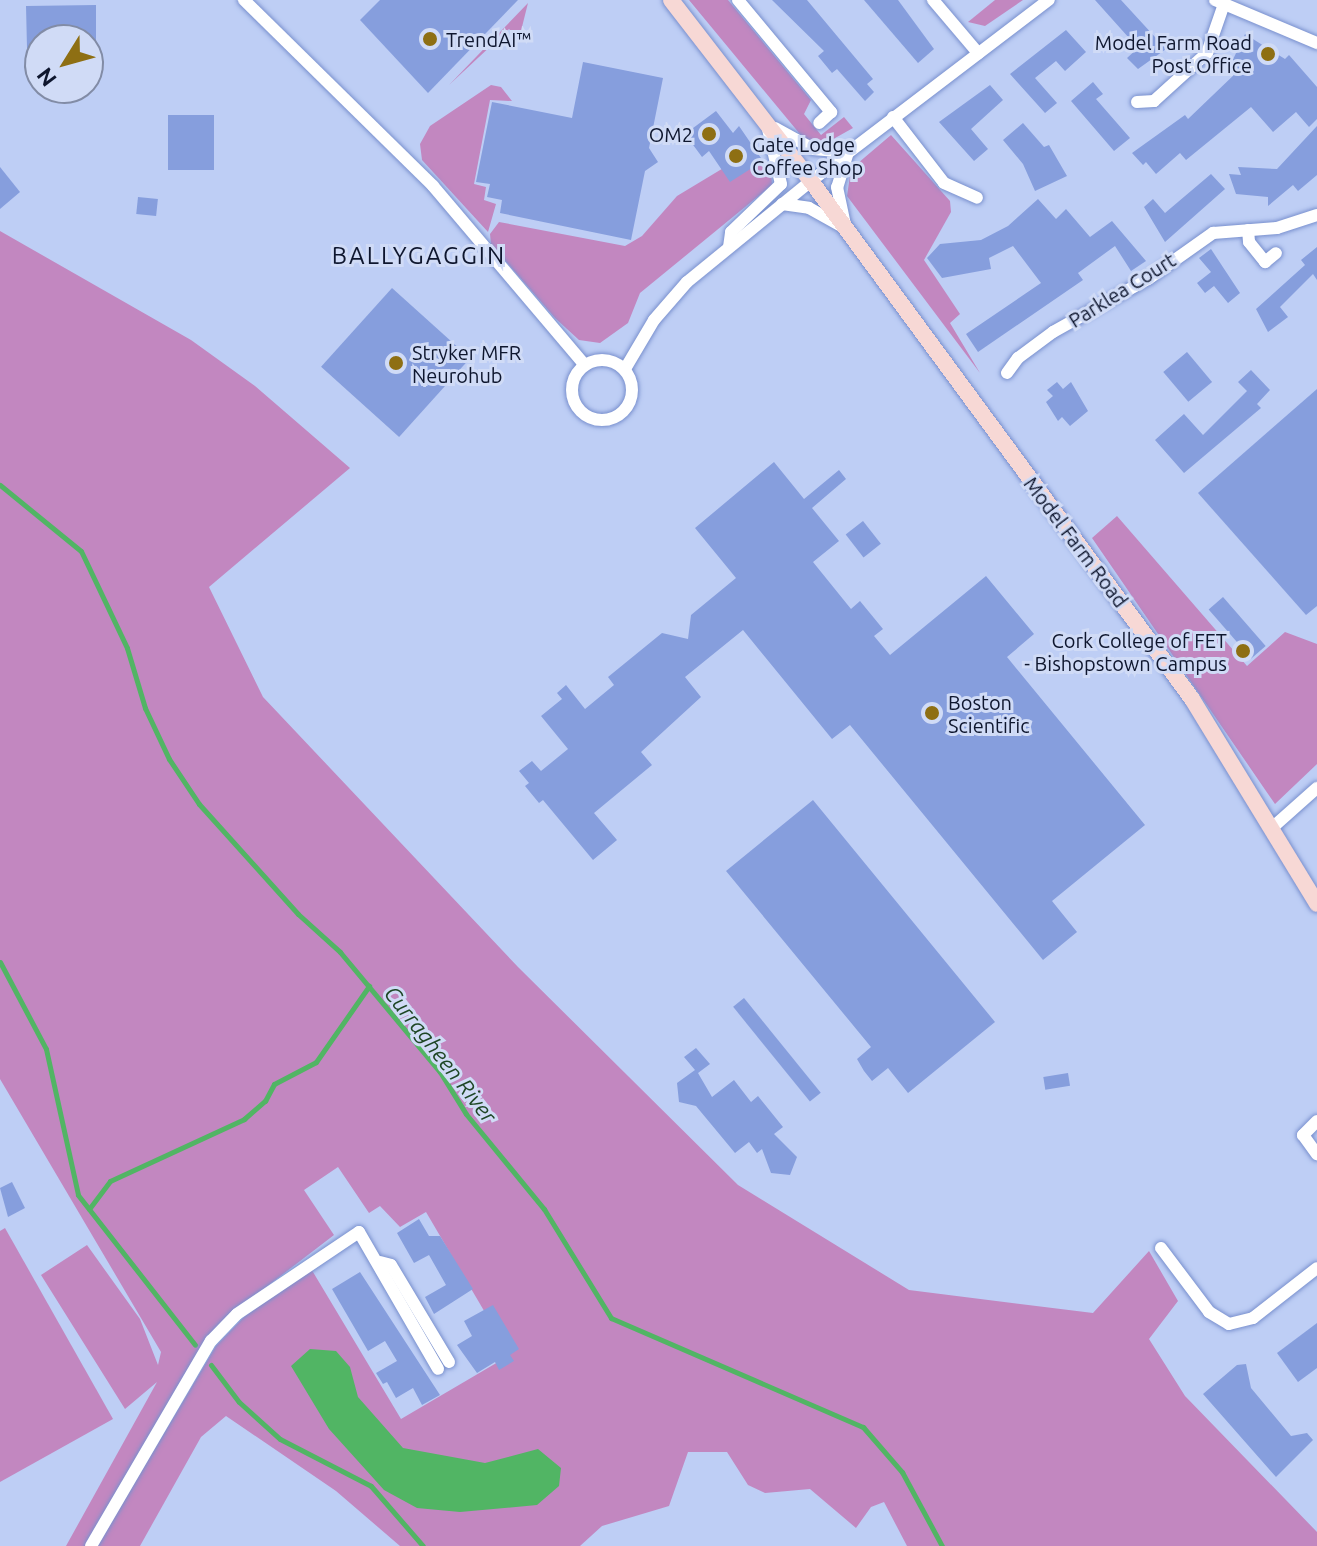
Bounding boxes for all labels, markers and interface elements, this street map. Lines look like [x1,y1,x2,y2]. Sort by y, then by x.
north arrow [24,24,104,104]
place label: TrendAI™ [446,27,531,51]
marker: TrendAI™ [421,30,439,48]
place label: Model Farm Road Post Office [1095,30,1252,77]
marker: Model Farm Road Post Office [1259,45,1277,63]
text: N [31,63,61,92]
place label: OM2 [649,122,693,146]
marker: OM2 [700,125,718,143]
place label: Gate Lodge Coffee Shop [752,132,863,179]
marker: Gate Lodge Coffee Shop [727,147,745,165]
district label: BALLYGAGGIN [332,242,506,270]
street label: Parklea Court [1064,248,1180,332]
place label: Stryker MFR Neurohub [412,340,521,387]
marker: Stryker MFR Neurohub [387,354,405,372]
street label: Model Farm Road [1019,472,1133,612]
place label: Cork College of FET - Bishopstown Campus [1024,628,1227,675]
marker: Cork College of FET - Bishopstown Campus [1234,642,1252,660]
place label: Boston Scientific [948,690,1030,737]
marker: Boston Scientific [923,704,941,722]
water label: Curragheen River [379,980,503,1128]

